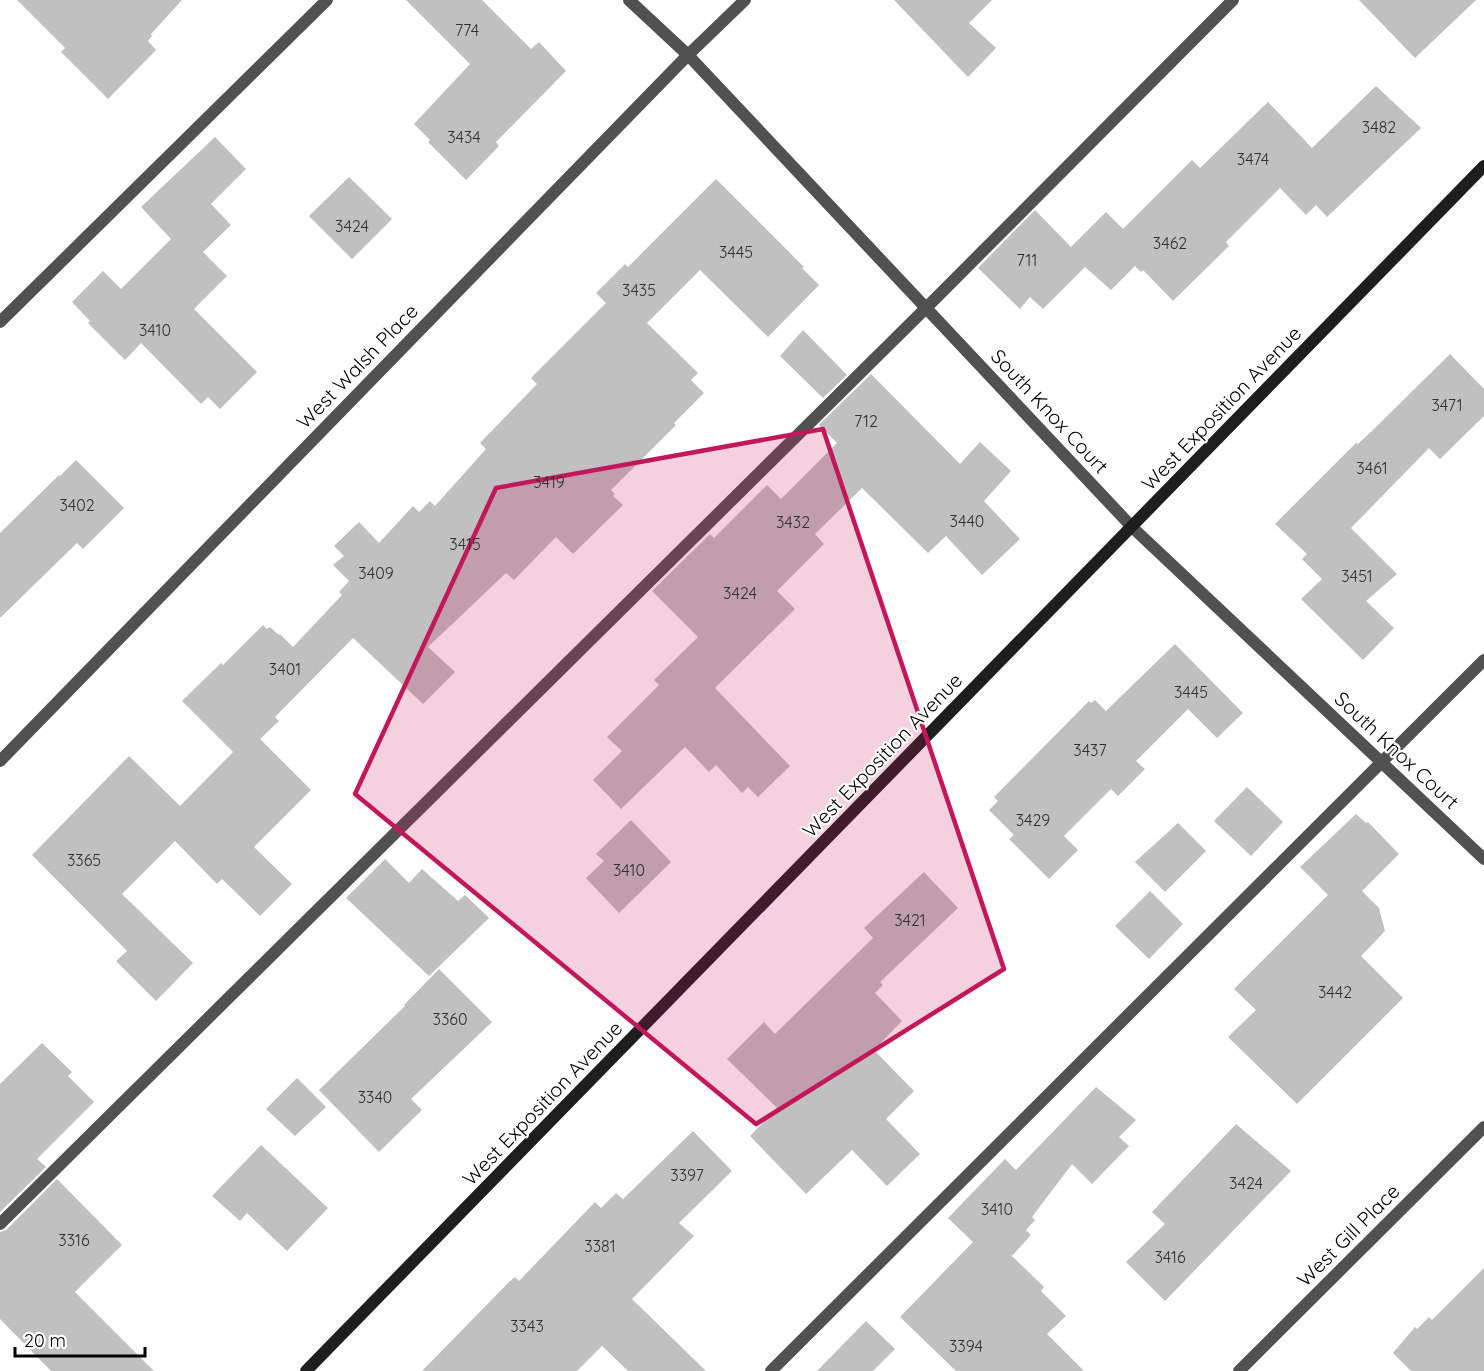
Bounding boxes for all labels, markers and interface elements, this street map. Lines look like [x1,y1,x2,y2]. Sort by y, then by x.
house number: 774 [455,20,479,40]
house number: 3482 [1362,117,1396,137]
house number: 3434 [447,127,481,147]
house number: 3474 [1237,149,1269,169]
house number: 3424 [335,216,369,236]
house number: 3462 [1153,233,1187,253]
house number: 3445 [719,242,753,262]
house number: 711 [1017,250,1037,270]
house number: 3435 [622,280,656,300]
street label: West Walsh Place [291,298,423,434]
house number: 3410 [139,320,171,340]
street label: West Exposition Avenue [1136,320,1306,496]
street label: South Knox Court [986,344,1114,479]
house number: 3471 [1431,395,1463,415]
house number: 712 [854,411,878,431]
house number: 3461 [1356,458,1388,478]
house number: 3419 [533,472,565,492]
house number: 3402 [59,495,95,515]
house number: 3440 [950,511,984,531]
house number: 3432 [776,512,810,532]
house number: 3415 [449,534,481,554]
house number: 3409 [358,563,394,583]
house number: 3451 [1341,566,1373,586]
house number: 3424 [723,583,757,603]
house number: 3401 [269,659,301,679]
street label: West Exposition Avenue [797,667,967,843]
house number: 3445 [1174,682,1208,702]
street label: South Knox Court [1330,686,1465,814]
house number: 3437 [1073,740,1107,760]
house number: 3429 [1016,810,1050,830]
house number: 3365 [67,850,101,870]
house number: 3410 [613,860,645,880]
house number: 3421 [894,910,926,930]
house number: 3442 [1318,982,1352,1002]
house number: 3360 [433,1009,467,1029]
street label: West Exposition Avenue [457,1015,627,1191]
house number: 3340 [358,1087,392,1107]
house number: 3397 [670,1165,704,1185]
house number: 3424 [1229,1173,1263,1193]
street label: West Gill Place [1291,1178,1405,1292]
house number: 3410 [981,1199,1013,1219]
house number: 3316 [58,1230,90,1250]
house number: 3381 [584,1236,616,1256]
house number: 3416 [1154,1247,1186,1267]
house number: 3343 [510,1316,544,1336]
scale bar [15,1320,146,1358]
text: 20 m [24,1329,66,1352]
house number: 3394 [949,1336,983,1356]

